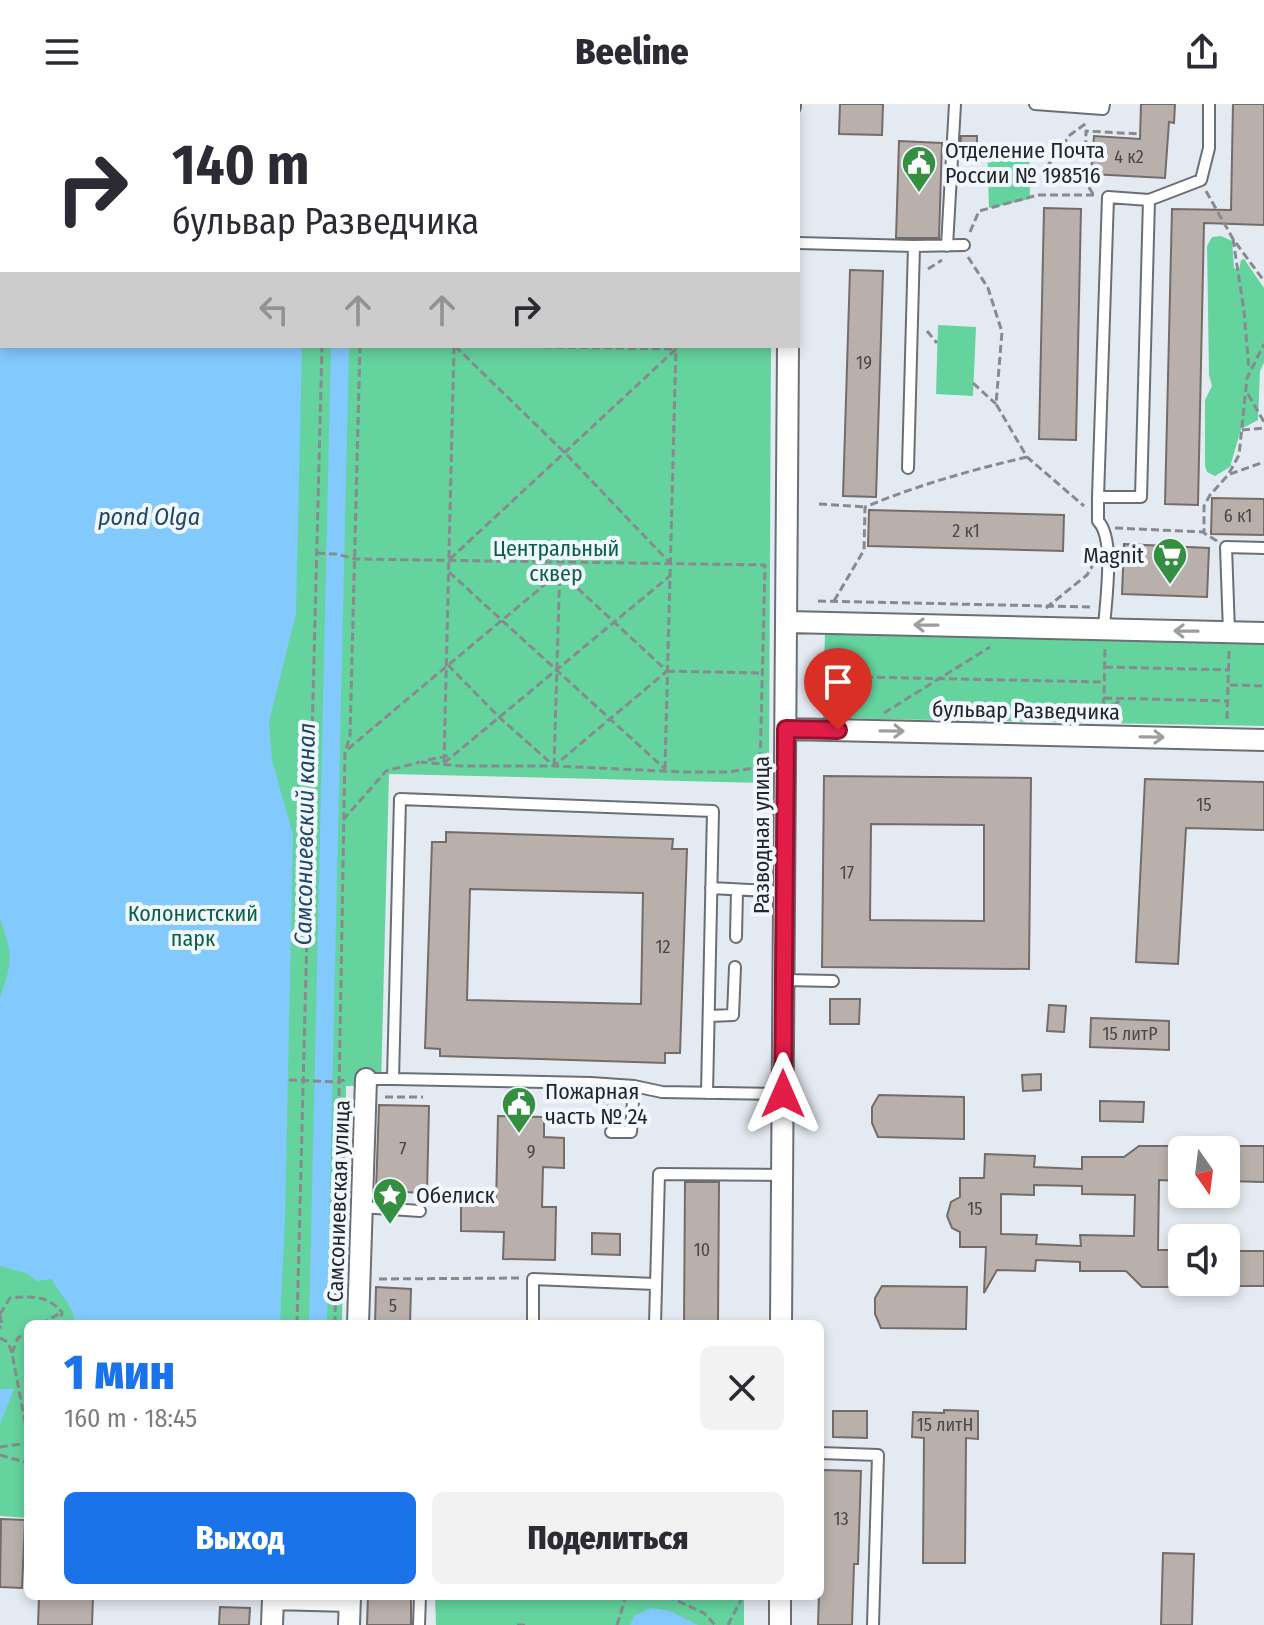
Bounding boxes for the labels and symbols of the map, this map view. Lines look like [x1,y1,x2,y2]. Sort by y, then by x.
place label: Отделение Почта России № 198516 [945,137,1105,189]
public building icon: Отделение Почта России № 198516 [900,144,938,194]
house number: 4 к2 [1114,146,1144,168]
house number: 19 [856,352,872,374]
water label: pond Olga [98,503,200,531]
house number: 6 к1 [1224,505,1252,527]
house number: 2 к1 [952,520,980,542]
park label: Центральный сквер [493,535,619,587]
supermarket icon: Magnit [1151,536,1189,586]
place label: Magnit [1083,542,1145,569]
one-way arrow [913,617,940,633]
one-way arrow [1173,624,1200,639]
pin [804,648,872,730]
street label: бульвар Разведчика [932,695,1120,726]
water label: Самсониевский канал [289,723,321,945]
one-way arrow [878,723,905,739]
one-way arrow [1138,730,1165,745]
street label: Разводная улица [748,756,775,914]
house number: 15 [1196,794,1212,816]
house number: 17 [840,862,854,884]
park label: Колонистский парк [128,900,258,952]
house number: 12 [656,936,671,958]
house number: 15 литР [1102,1023,1158,1045]
position arrow [741,1052,825,1136]
place label: Пожарная часть № 24 [545,1078,648,1130]
public building icon: Пожарная часть № 24 [500,1085,538,1135]
street label: Самсониевская улица [321,1099,356,1303]
north arrow [1168,1136,1240,1208]
house number: 7 [399,1138,407,1160]
house number: 9 [527,1141,535,1163]
place icon: Обелиск [371,1176,409,1226]
place label: Обелиск [416,1182,495,1209]
house number: 15 [967,1198,983,1220]
house number: 10 [694,1239,710,1261]
house number: 5 [389,1295,397,1317]
house number: 15 литН [917,1414,973,1436]
house number: 13 [833,1508,849,1530]

